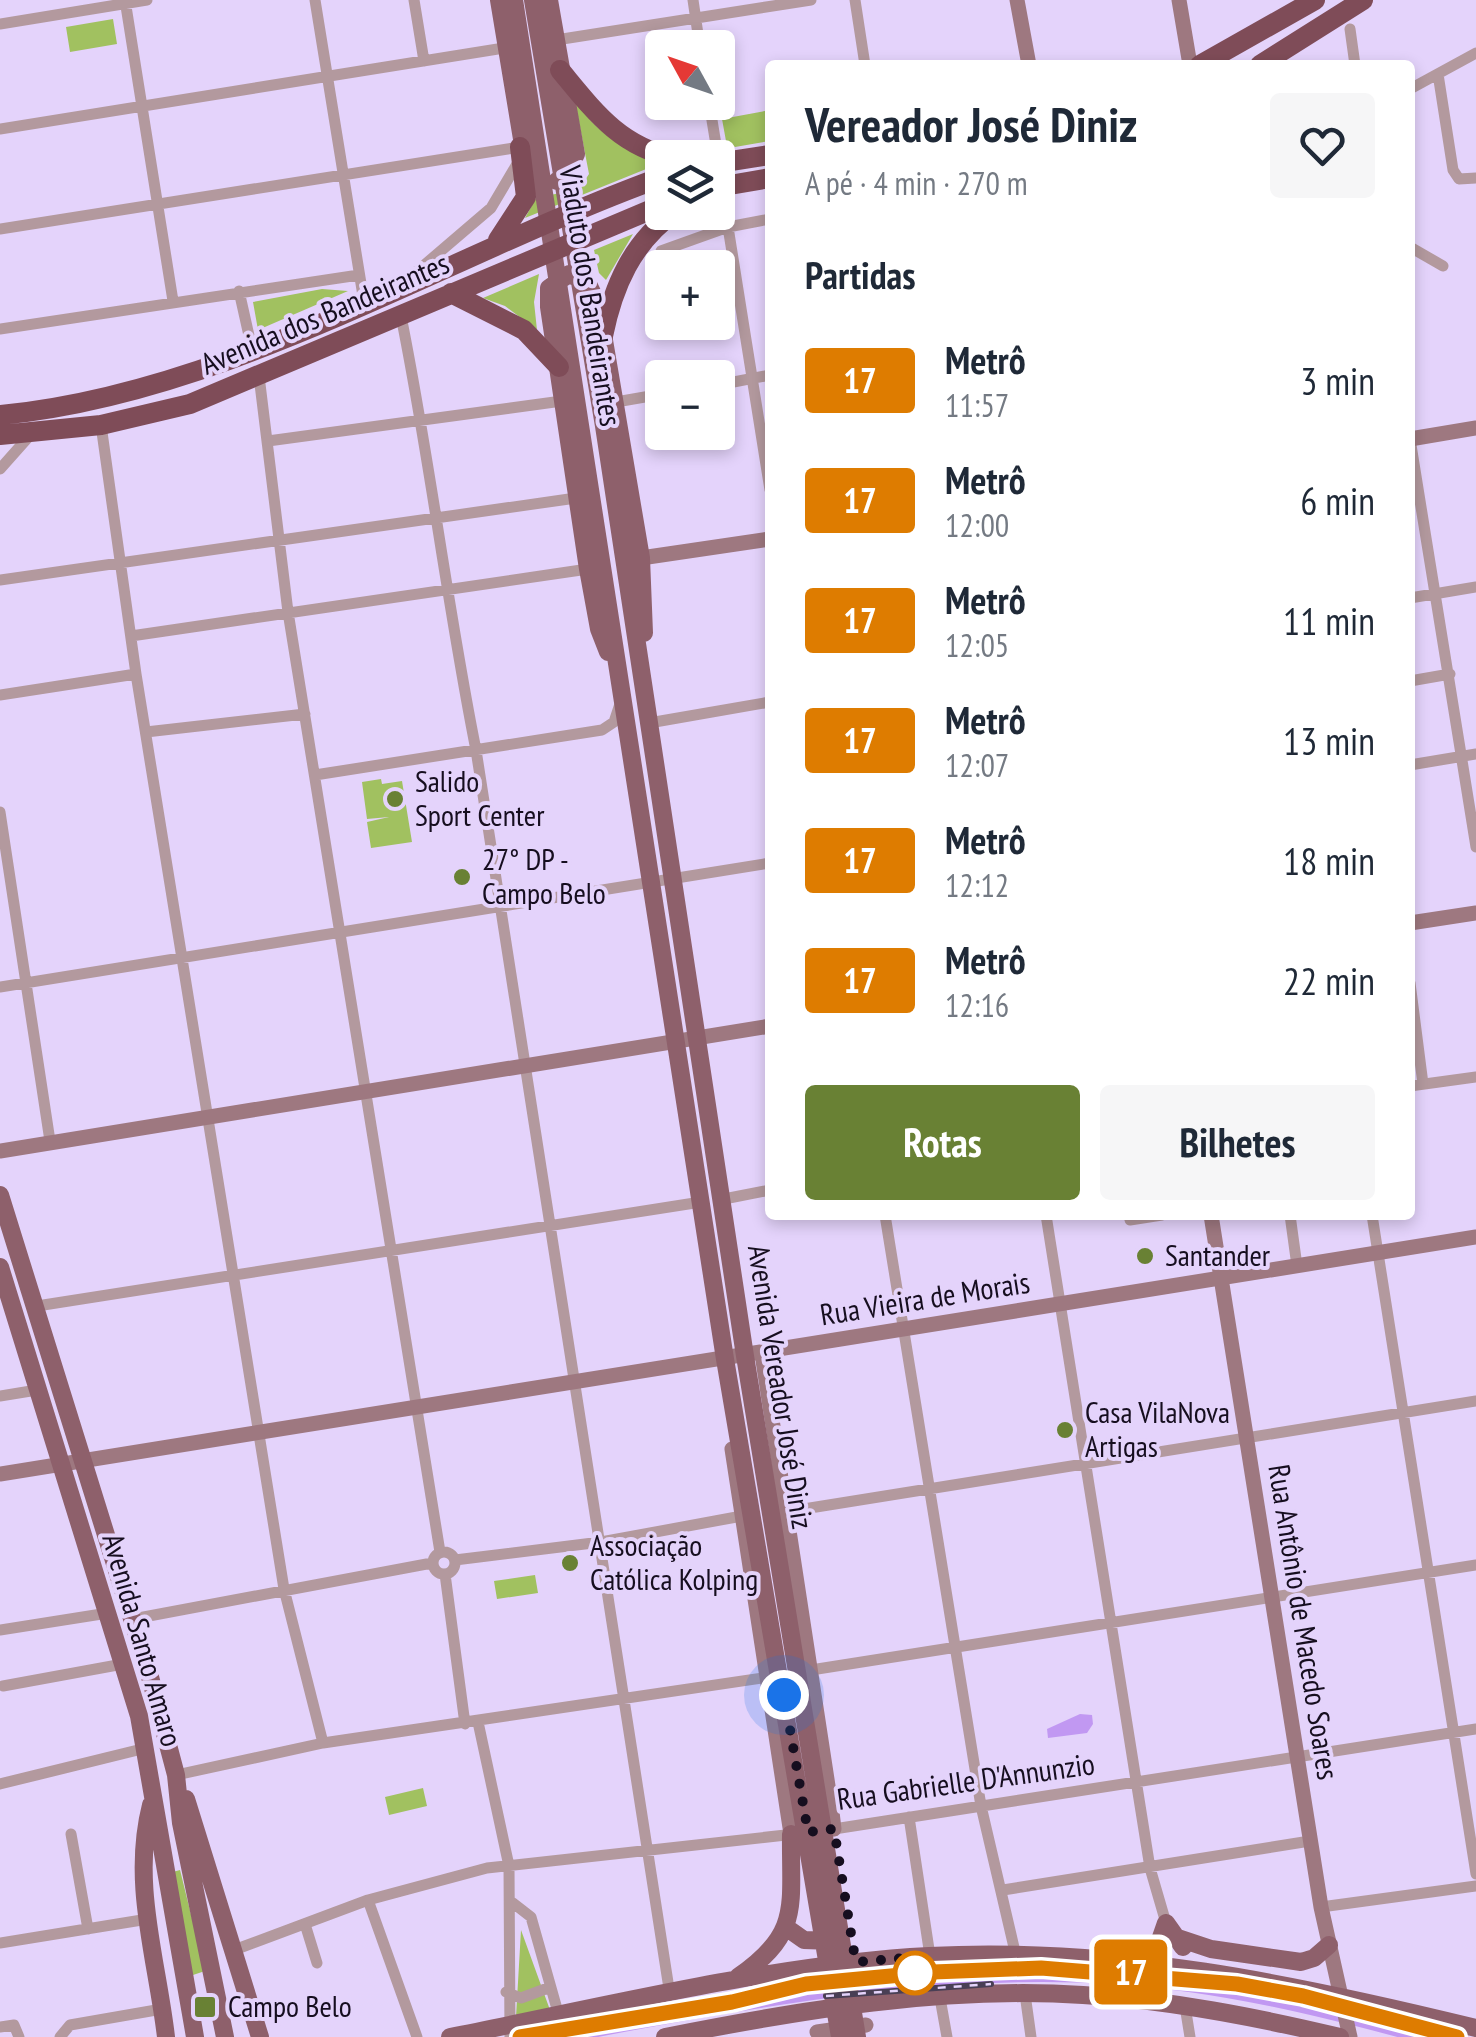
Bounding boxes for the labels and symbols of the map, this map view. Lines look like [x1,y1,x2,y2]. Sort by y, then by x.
north arrow [645,30,735,120]
street label: Viaduto dos Bandeirantes [551,162,631,429]
street label: Avenida dos Bandeirantes [194,243,454,383]
place label: Salido Sport Center [415,761,545,834]
marker: Salido Sport Center [384,788,406,810]
place label: 27° DP - Campo Belo [482,839,606,912]
marker: 27° DP - Campo Belo [451,866,473,888]
place label: Santander [1165,1235,1271,1274]
street label: Avenida Vereador José Diniz [740,1242,823,1532]
marker: Santander [1134,1245,1156,1267]
street label: Rua Vieira de Morais [817,1262,1032,1333]
place label: Casa VilaNova Artigas [1085,1392,1230,1465]
marker: Casa VilaNova Artigas [1054,1419,1076,1441]
street label: Rua Antônio de Macedo Soares [1260,1461,1349,1782]
place label: Associação Católica Kolping [590,1525,758,1598]
street label: Avenida Santo Amaro [94,1529,192,1751]
marker: Associação Católica Kolping [559,1552,581,1574]
your location [759,1670,809,1720]
street label: Rua Gabrielle D'Annunzio [835,1743,1097,1818]
line badge: 17 [1086,1940,1176,2004]
unlabelled marker [894,1952,936,1994]
place label: Campo Belo [228,1986,352,2025]
marker: Campo Belo [192,1994,218,2020]

